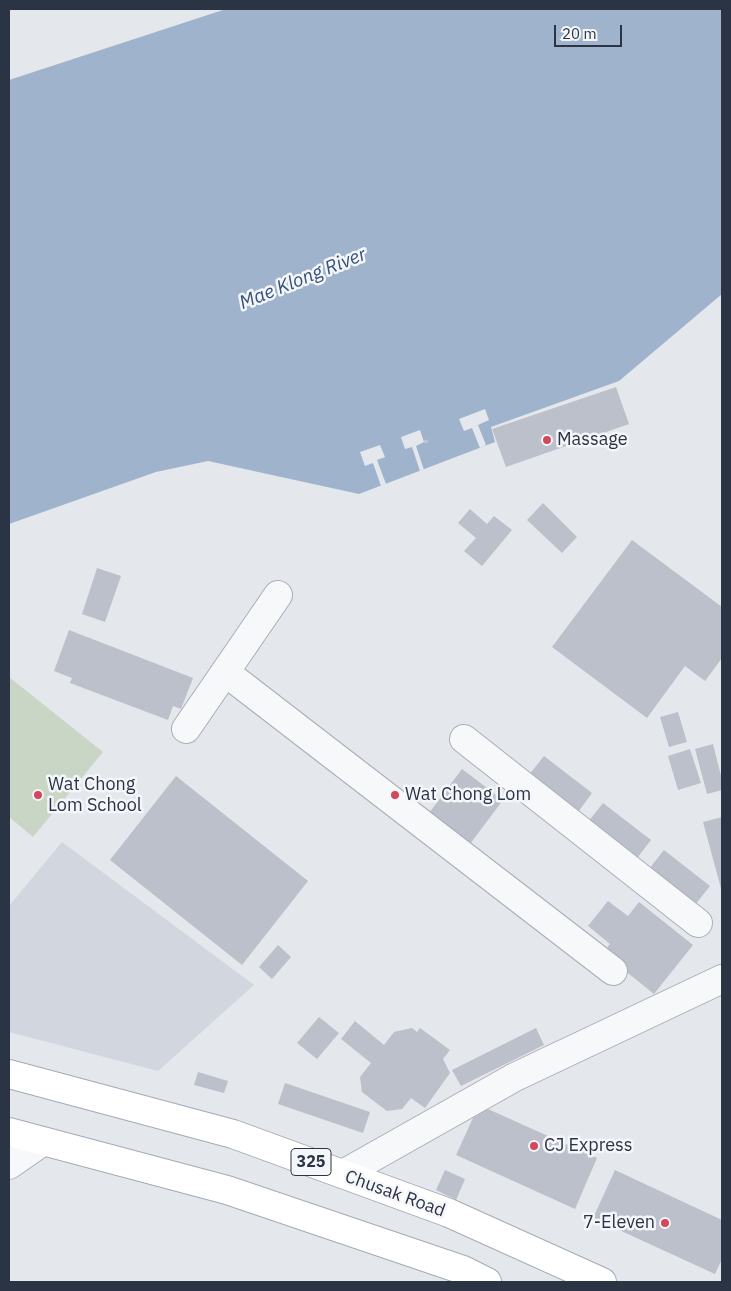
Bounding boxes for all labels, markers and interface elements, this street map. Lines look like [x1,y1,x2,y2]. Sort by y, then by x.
scale bar [556,15,624,47]
text: 20 m [562,24,597,43]
water label: Mae Klong River [236,243,370,315]
place label: Massage [557,429,628,451]
marker: Massage [541,434,553,446]
place label: Wat Chong Lom School [48,774,142,816]
place label: Wat Chong Lom [405,784,531,806]
marker: Wat Chong Lom School [32,789,44,801]
marker: Wat Chong Lom [389,789,401,801]
place label: CJ Express [544,1135,632,1157]
marker: CJ Express [528,1140,540,1152]
road number: 325 [291,1148,331,1176]
street label: Chusak Road [342,1166,448,1222]
place label: 7-Eleven [583,1212,655,1234]
marker: 7-Eleven [659,1217,671,1229]

